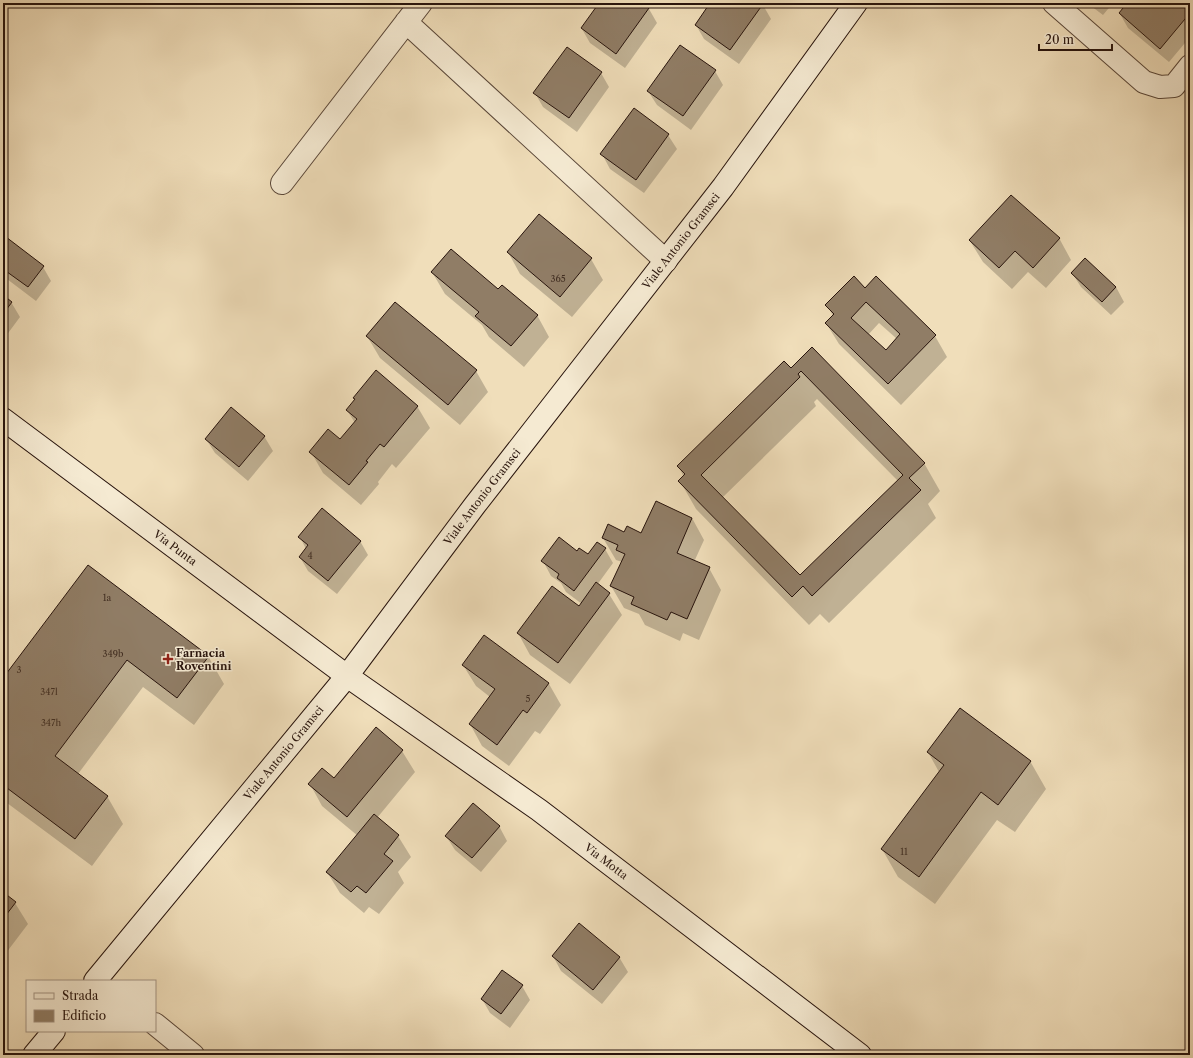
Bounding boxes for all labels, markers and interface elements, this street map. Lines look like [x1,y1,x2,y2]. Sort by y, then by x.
scale bar [1039,26,1112,52]
text: 20 m [1045,32,1074,47]
street label: Viale Antonio Gramsci [638,190,723,293]
house number: 365 [550,273,566,284]
street label: Viale Antonio Gramsci [440,445,524,549]
street label: Via Punta [150,526,200,569]
house number: 4 [307,550,313,561]
house number: 1a [103,592,112,603]
place label: Farnacia Roventini [176,646,232,673]
house number: 349b [103,648,124,659]
marker: Farnacia Roventini [163,654,173,664]
house number: 3 [17,664,22,675]
house number: 347l [40,686,58,697]
house number: 5 [526,693,531,704]
street label: Viale Antonio Gramsci [240,702,327,804]
house number: 347h [41,717,61,728]
street label: Via Motta [581,840,631,882]
house number: 11 [900,846,908,857]
legend [26,980,156,1032]
text: Strada [62,988,99,1003]
text: Edificio [62,1008,106,1023]

